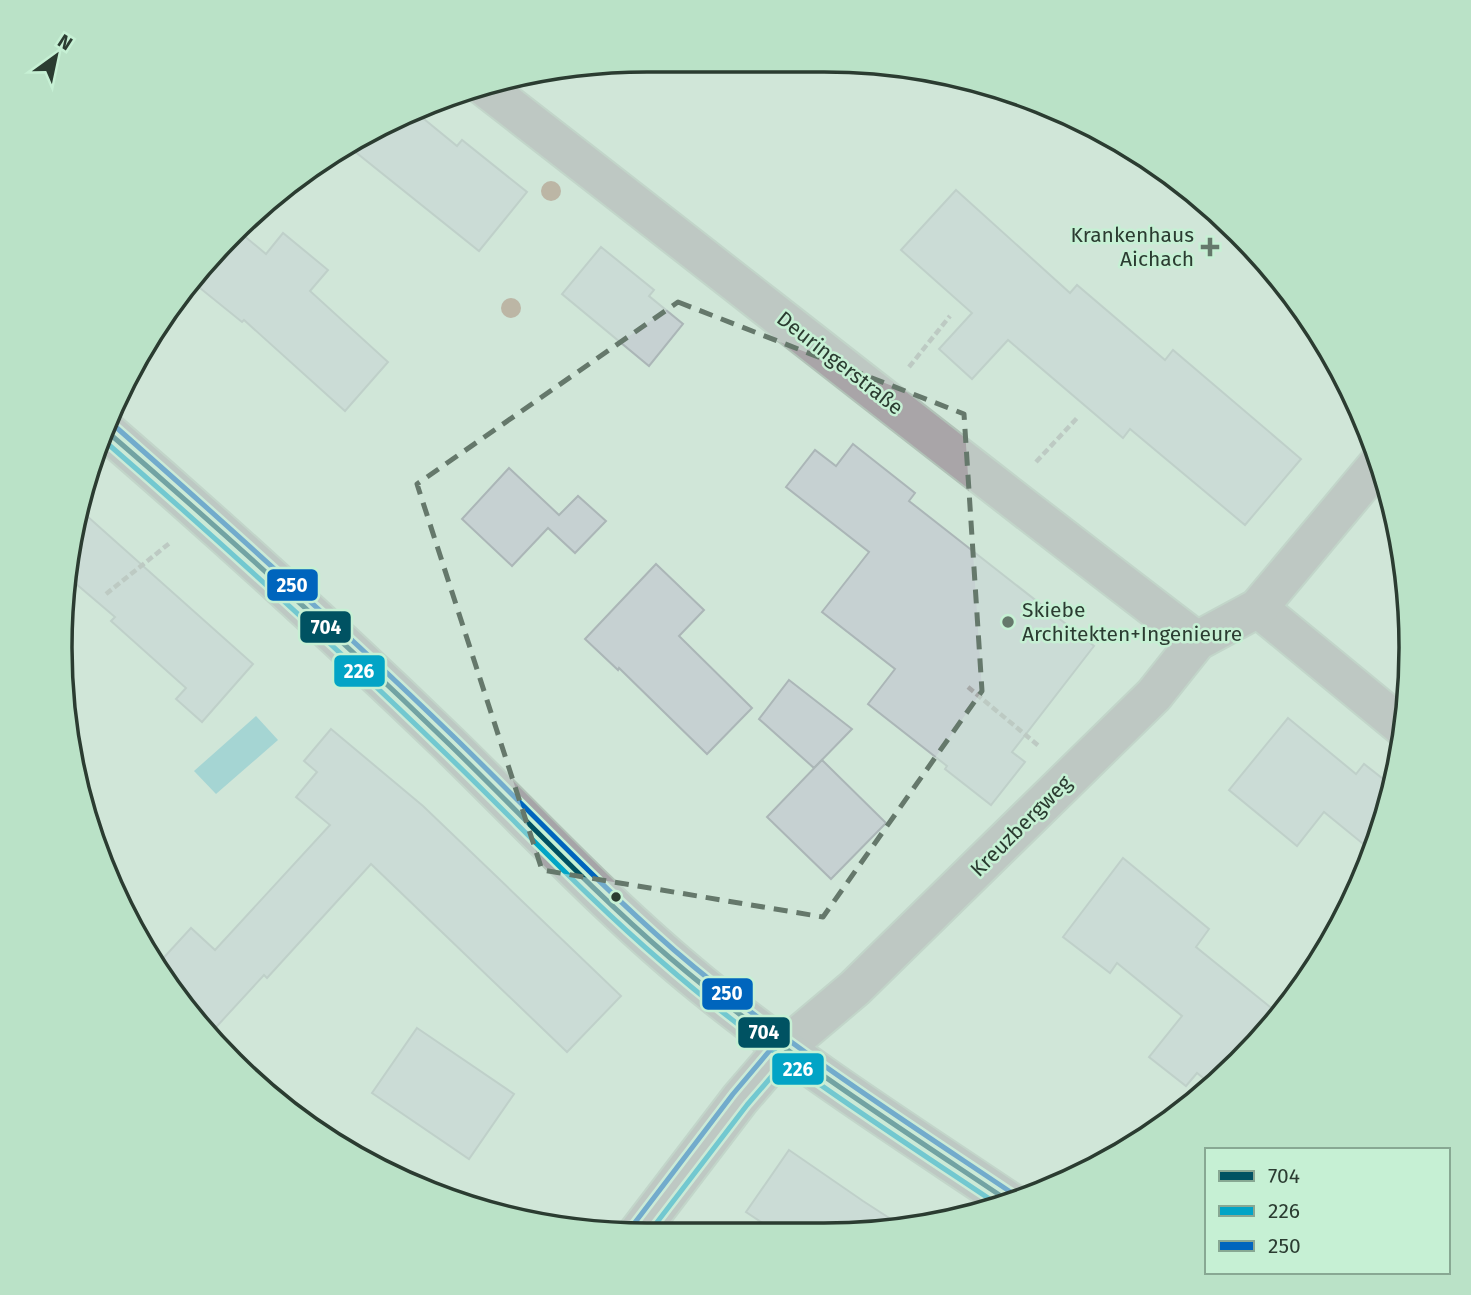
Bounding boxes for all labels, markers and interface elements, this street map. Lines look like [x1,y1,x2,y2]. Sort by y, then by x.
north arrow [21,21,91,91]
text: N [53,29,77,55]
place label: Krankenhaus Aichach [1070,222,1194,272]
marker: Krankenhaus Aichach [1200,237,1220,257]
street label: Deuringerstraße [772,306,908,420]
line badge: 250 [266,568,319,602]
text: 250 [276,574,308,597]
place label: Skiebe Architekten+Ingenieure [1022,597,1242,647]
line badge: 704 [299,610,352,644]
marker: Skiebe Architekten+Ingenieure [1000,614,1016,630]
text: 704 [311,616,342,639]
line badge: 226 [333,654,386,688]
text: 226 [344,660,374,683]
street label: Kreuzbergweg [965,770,1077,882]
unlabelled marker [609,890,623,904]
line badge: 250 [701,977,754,1011]
text: 250 [711,982,743,1005]
line badge: 704 [737,1016,791,1049]
text: 704 [749,1021,780,1044]
line badge: 226 [771,1052,825,1086]
text: 226 [783,1058,813,1081]
legend [1205,1148,1450,1274]
text: 704 [1268,1163,1300,1189]
text: 226 [1268,1198,1300,1224]
text: 250 [1268,1233,1301,1259]

